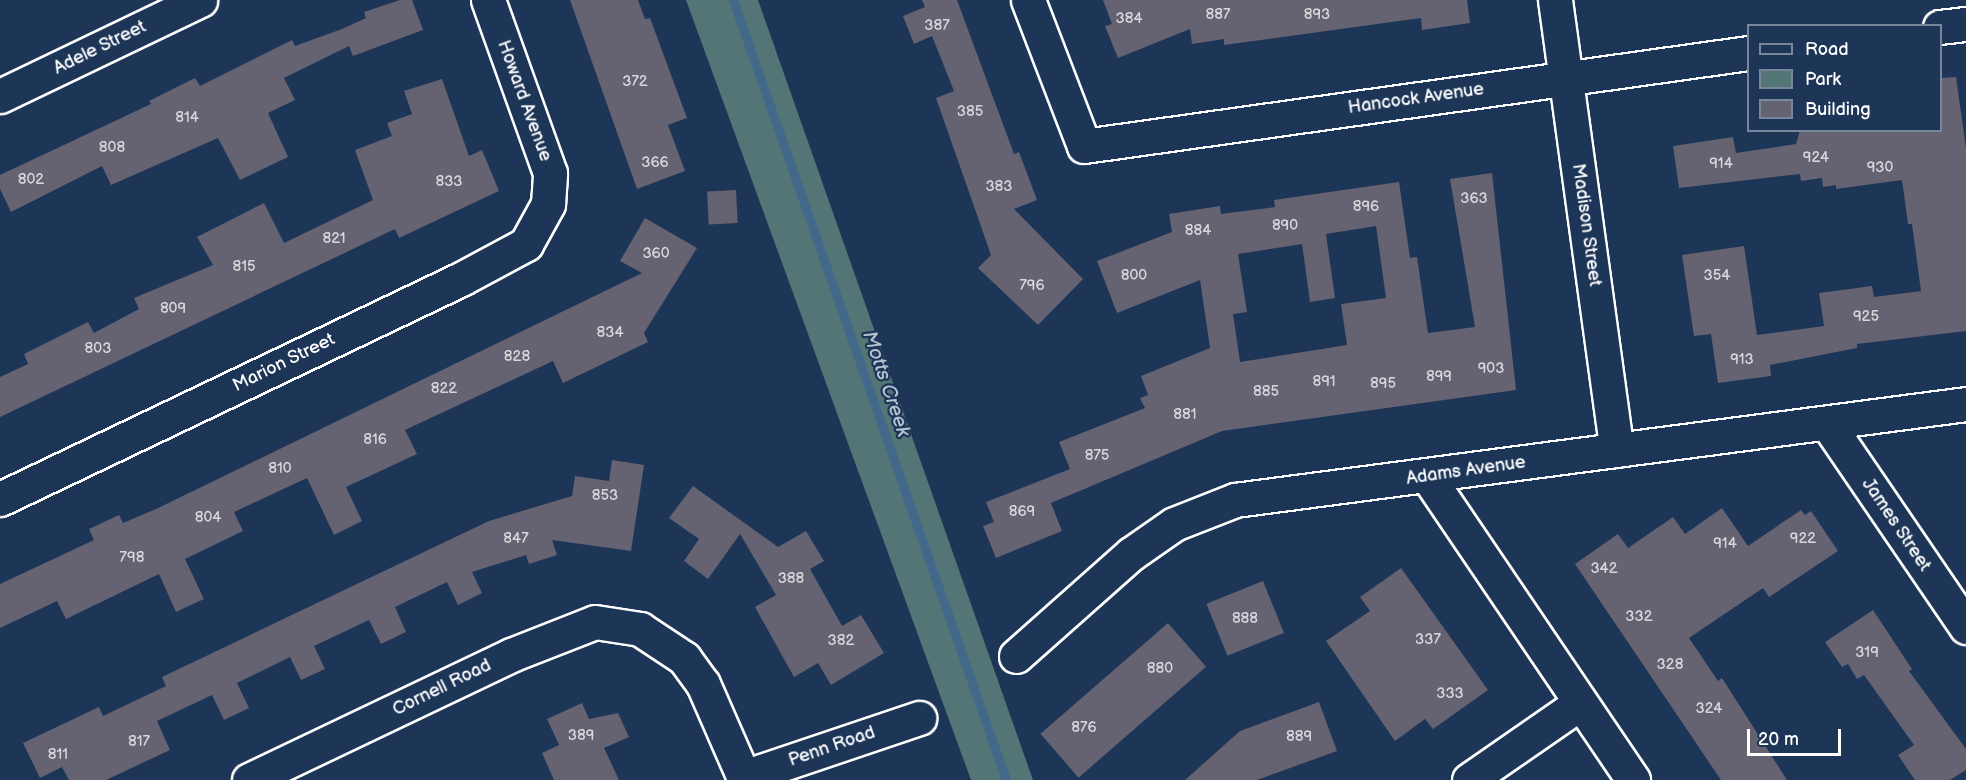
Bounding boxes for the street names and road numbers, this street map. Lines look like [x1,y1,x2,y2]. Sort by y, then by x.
street label: Adele Street [50,16,150,80]
street label: Howard Avenue [492,38,556,164]
street label: Hancock Avenue [1347,79,1485,119]
street label: Madison Street [1567,162,1605,288]
street label: Marion Street [229,329,339,397]
street label: Adams Avenue [1405,452,1527,490]
street label: James Street [1857,474,1935,576]
street label: Cornell Road [389,655,495,721]
street label: Penn Road [786,722,878,772]

